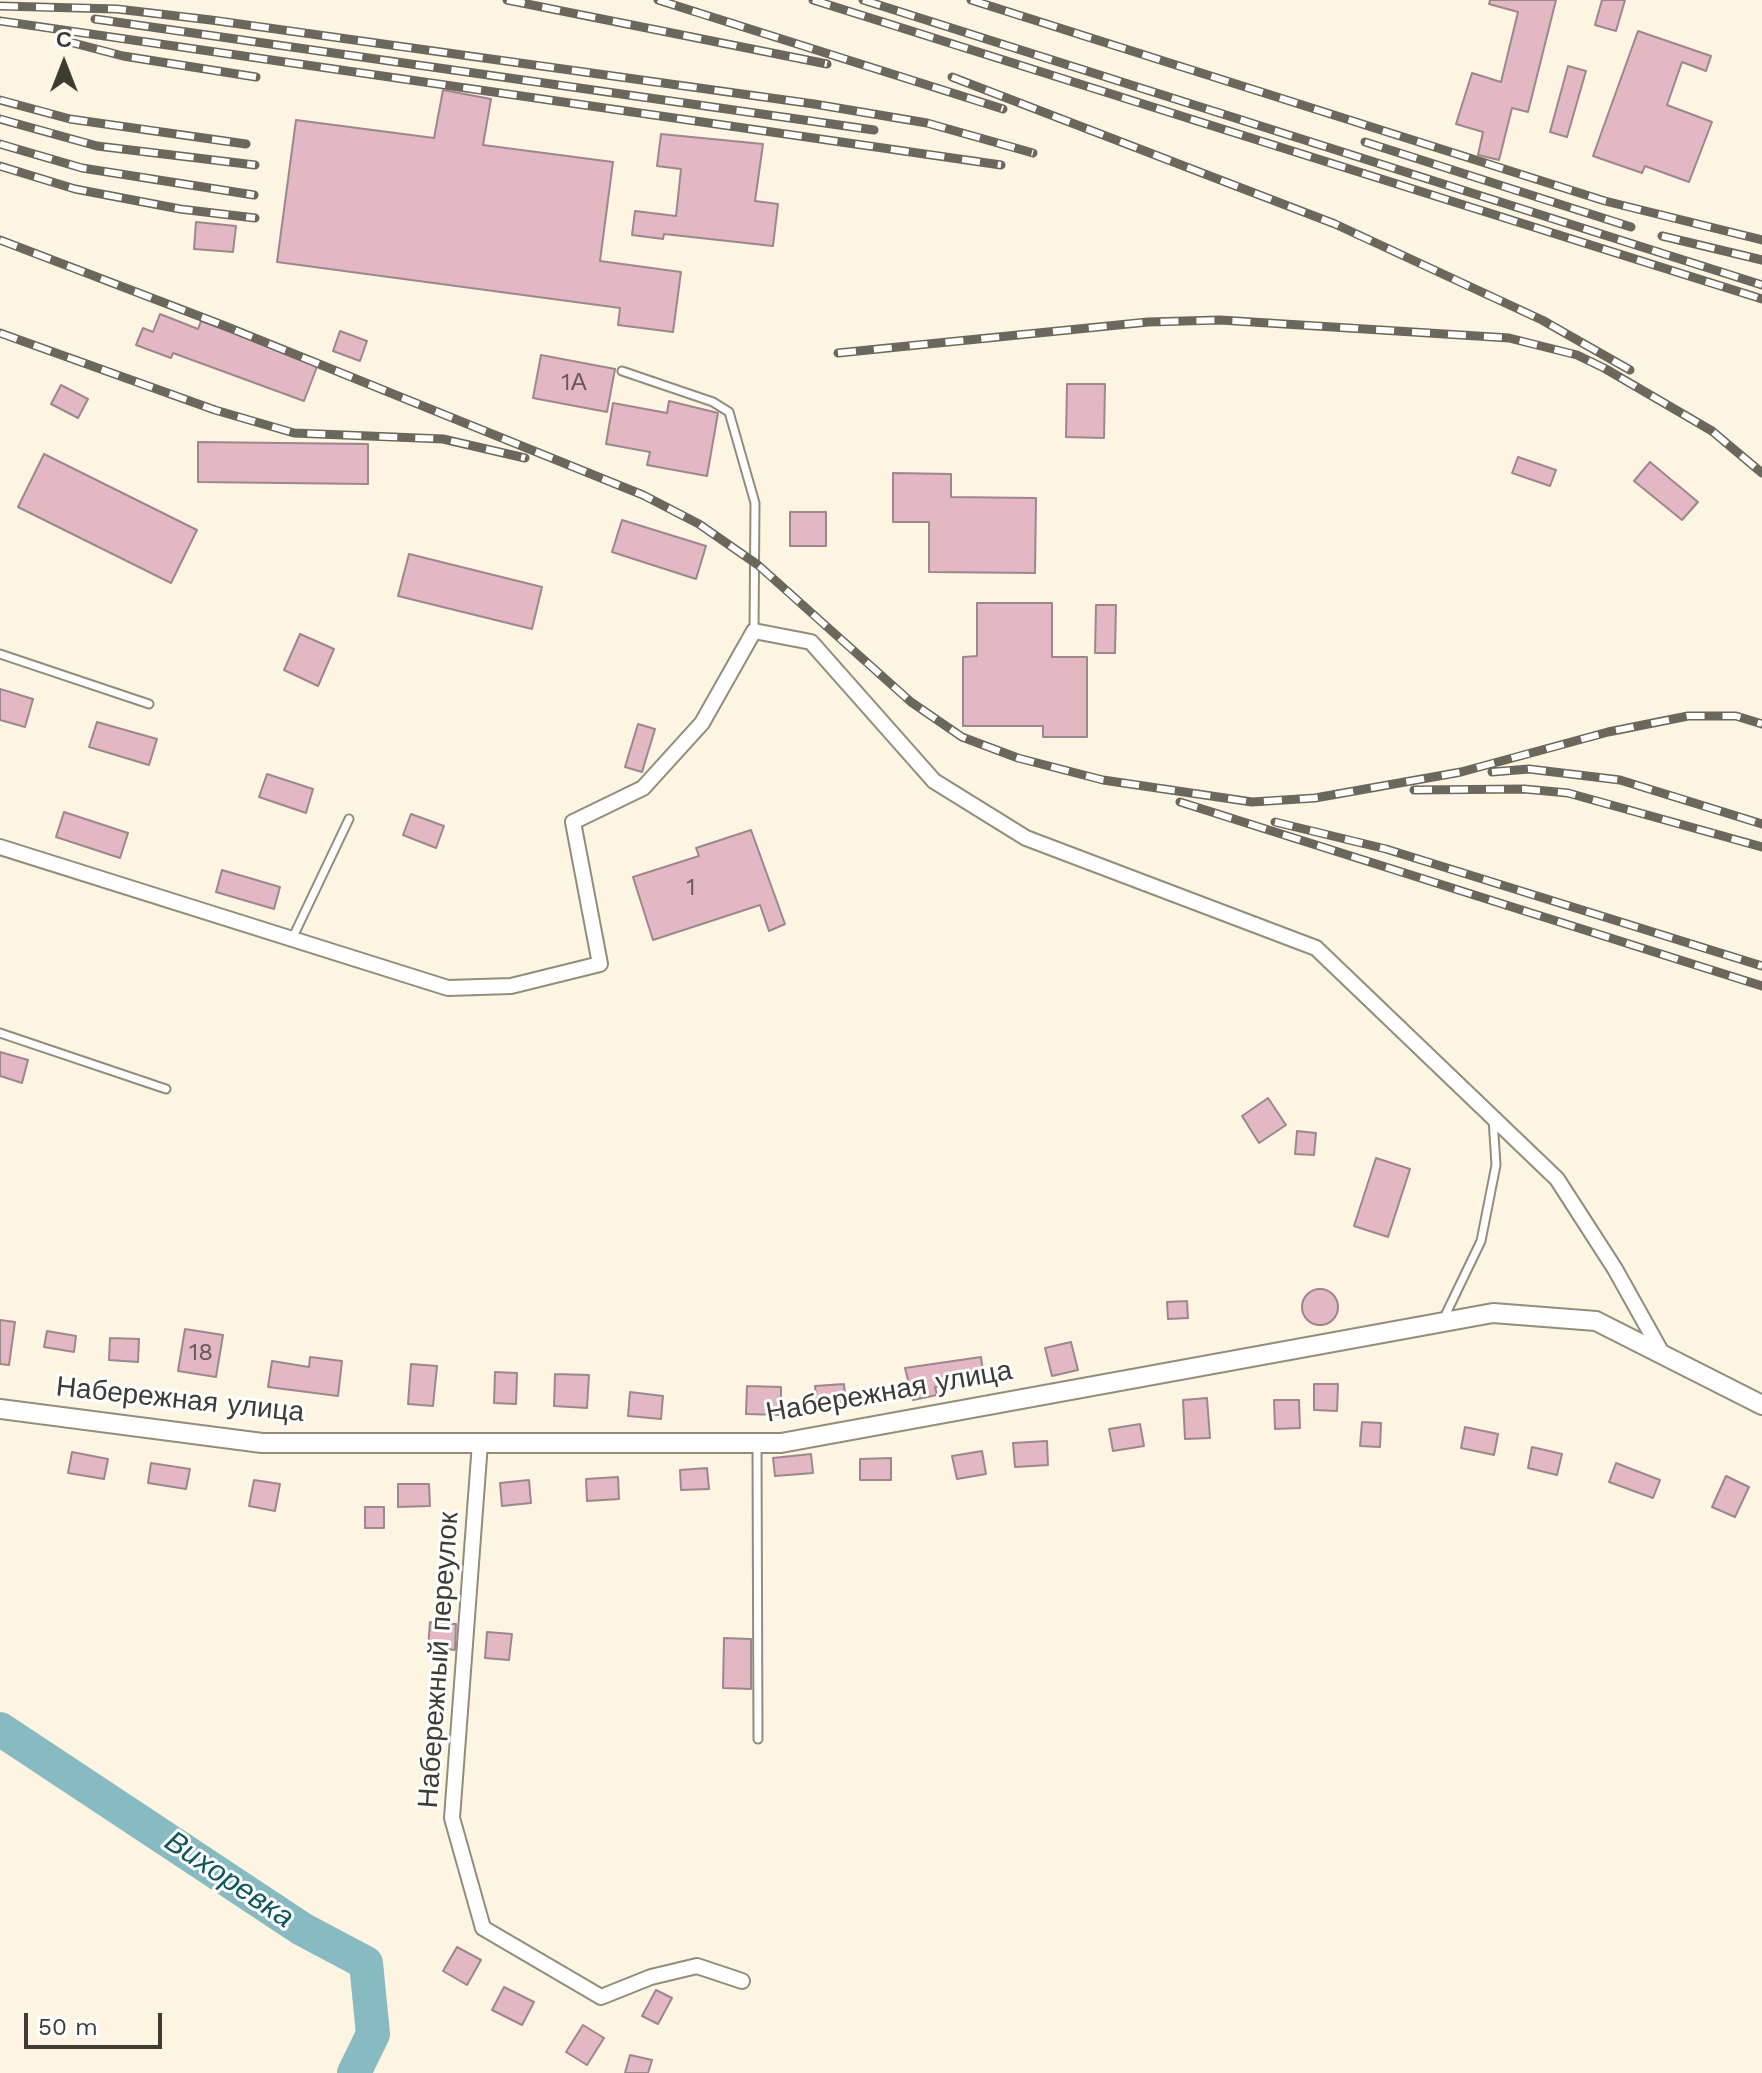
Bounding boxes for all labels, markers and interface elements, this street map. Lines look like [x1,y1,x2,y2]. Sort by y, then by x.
north arrow [24,24,104,104]
text: С [56,27,72,52]
house number: 1А [561,369,587,397]
house number: 1 [686,874,696,902]
house number: 18 [189,1339,213,1367]
street label: Набережная улица [763,1354,1015,1430]
street label: Набережная улица [54,1370,306,1430]
street label: Набережный переулок [412,1511,466,1809]
water label: Вихоревка [158,1824,300,1936]
scale bar [28,1997,166,2047]
text: 50 m [38,2013,98,2041]

